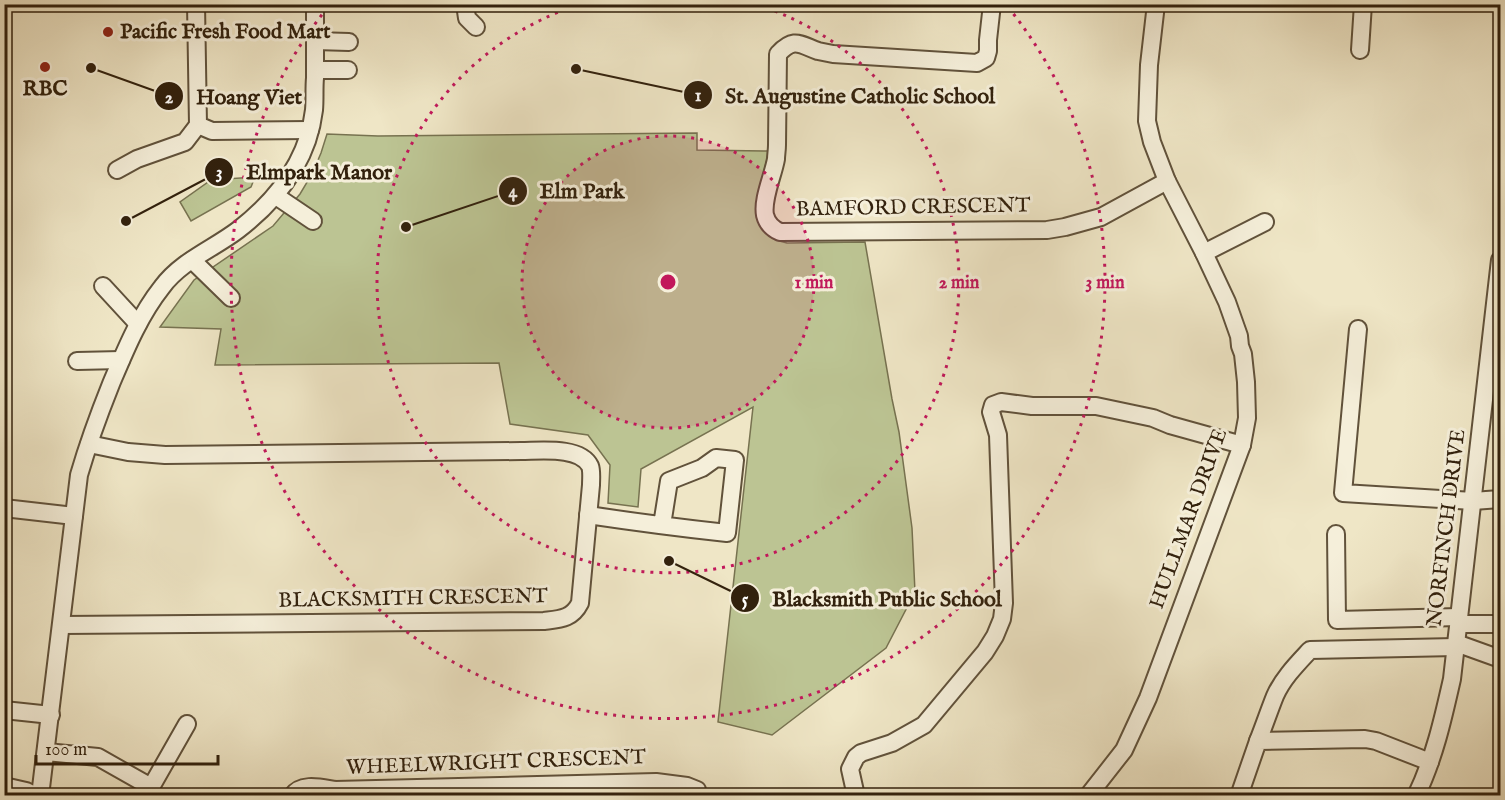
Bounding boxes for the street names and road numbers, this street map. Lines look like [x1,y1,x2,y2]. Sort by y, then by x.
street label: BAMFORD CRESCENT [795,192,1031,224]
street label: HULLMAR DRIVE [1144,425,1234,613]
street label: NORFINCH DRIVE [1421,428,1473,628]
street label: BLACKSMITH CRESCENT [278,583,549,615]
street label: WHEELWRIGHT CRESCENT [346,744,647,782]

